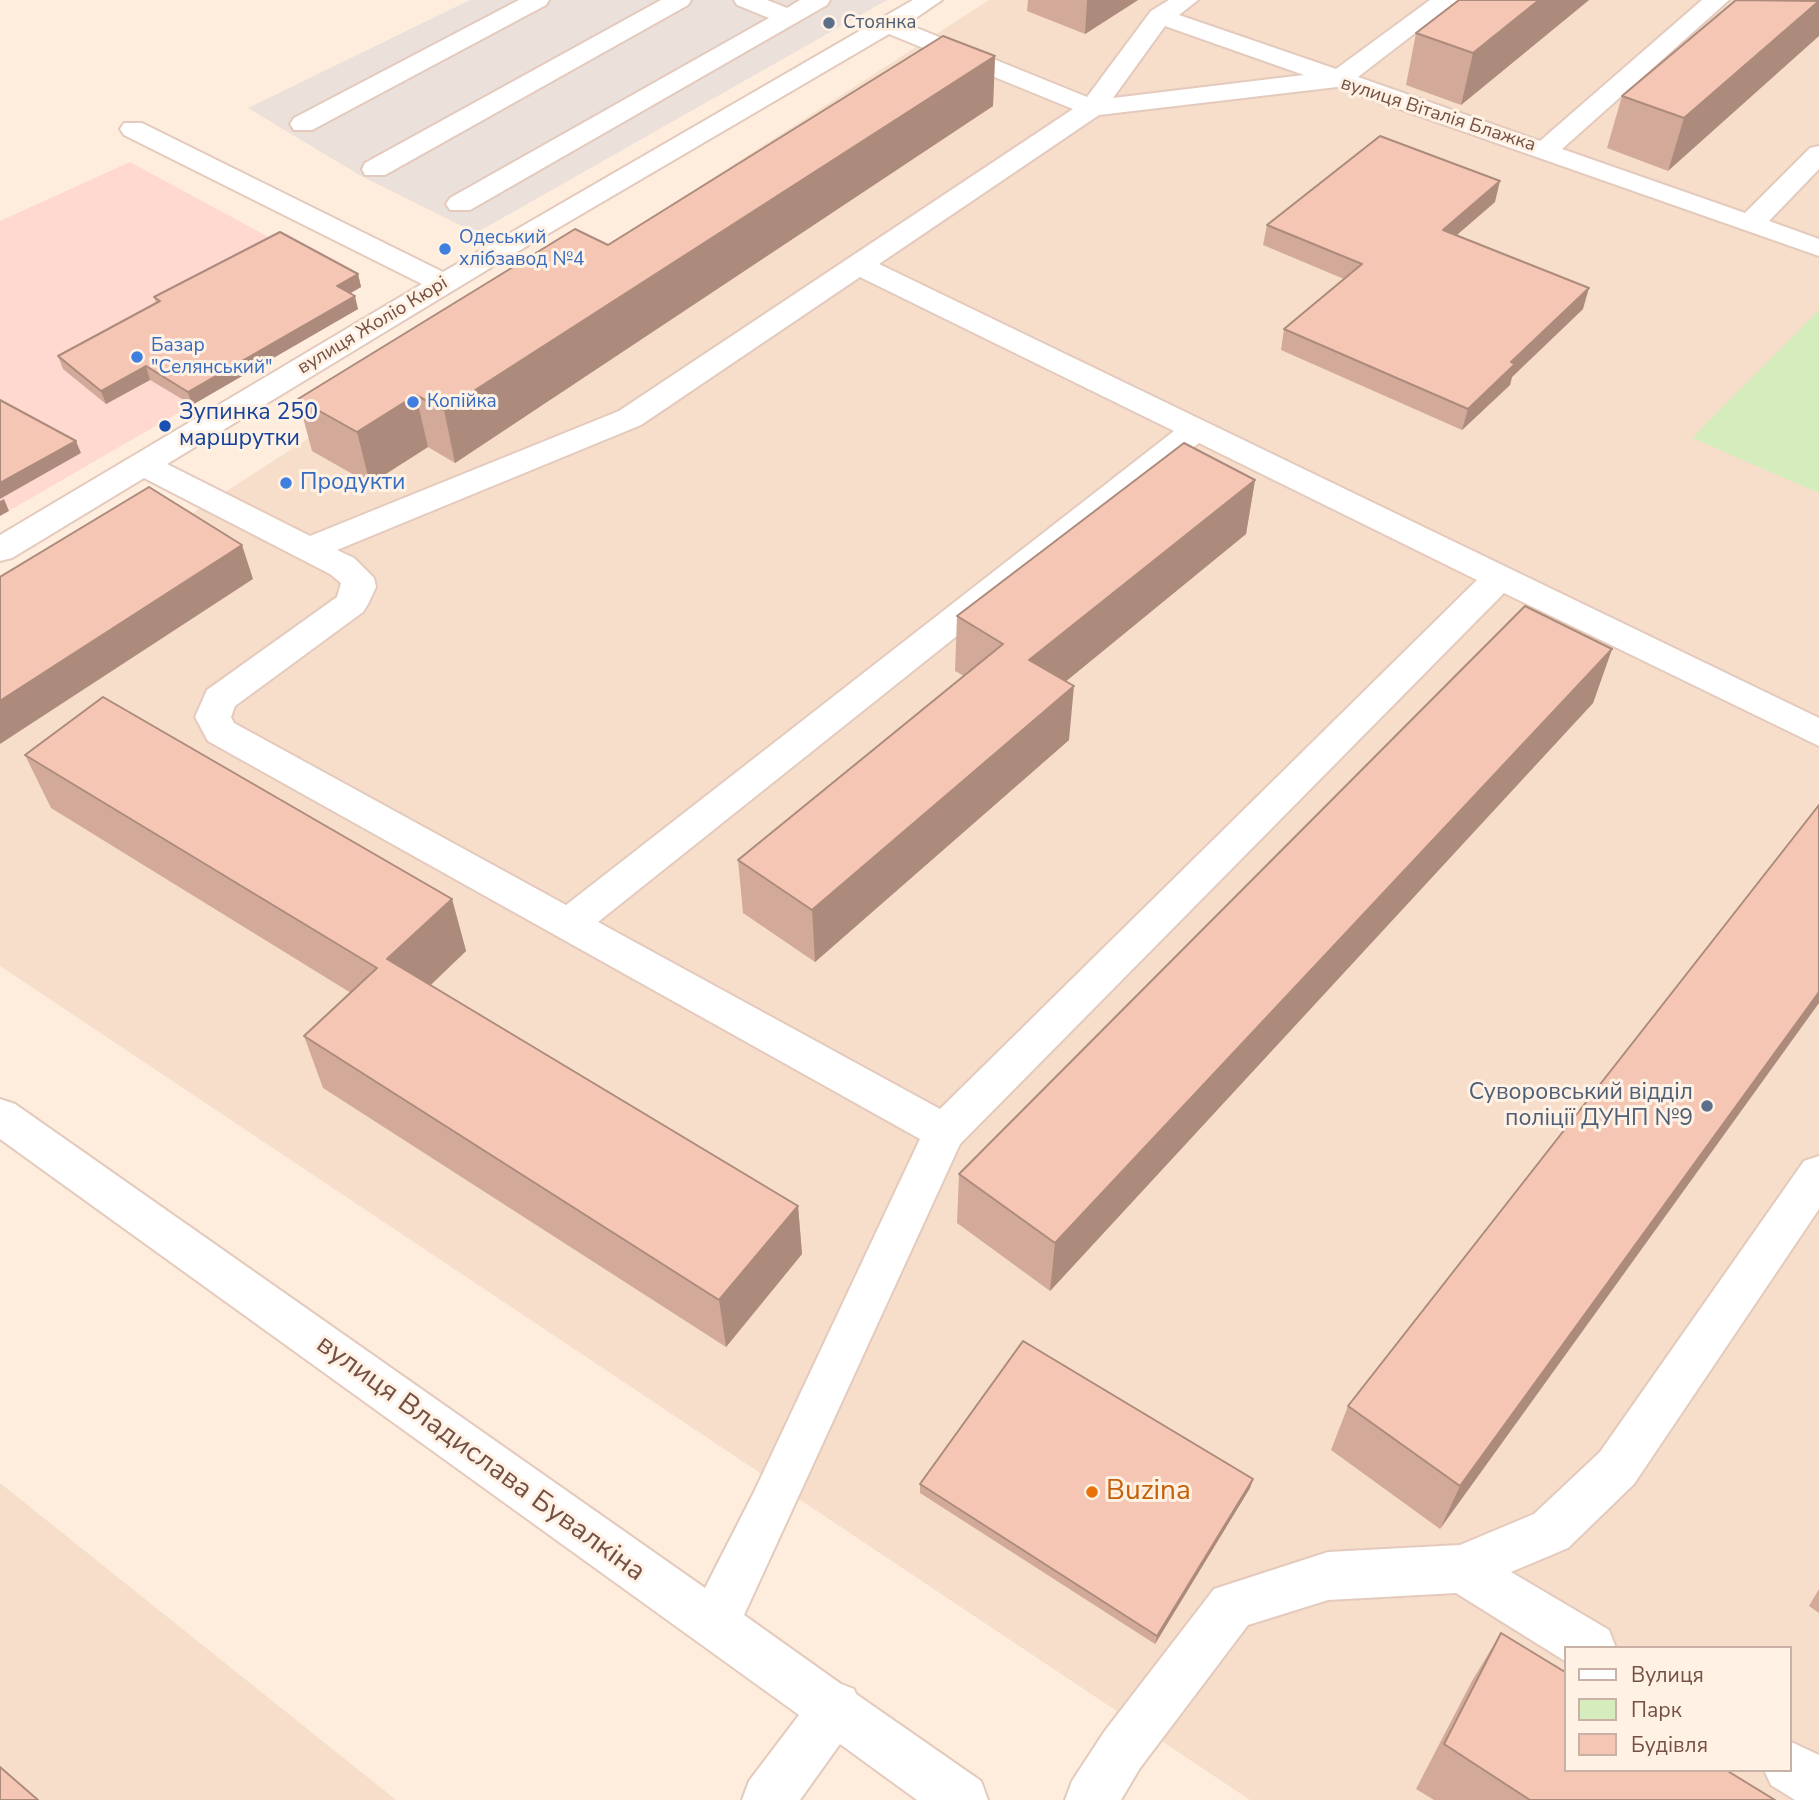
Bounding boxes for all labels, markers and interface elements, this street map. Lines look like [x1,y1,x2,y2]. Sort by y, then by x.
place label: Стоянка [843,12,917,34]
marker: Стоянка [821,15,837,31]
street label: вулиця Віталія Блажка [1338,73,1538,157]
place label: Одеський хлібзавод №4 [459,227,584,271]
marker: Одеський хлібзавод №4 [437,241,453,257]
street label: вулиця Жоліо Кюрі [294,272,452,380]
place label: Базар "Селянський" [151,335,272,379]
marker: Базар "Селянський" [129,349,145,365]
place label: Копійка [427,391,497,413]
marker: Копійка [405,394,421,410]
place label: Зупинка 250 маршрутки [179,399,318,453]
marker: Зупинка 250 маршрутки [157,418,173,434]
place label: Продукти [300,469,405,497]
marker: Продукти [278,475,294,491]
place label: Суворовський відділ поліції ДУНП №9 [1469,1079,1693,1133]
marker: Суворовський відділ поліції ДУНП №9 [1699,1098,1715,1114]
street label: вулиця Владислава Бувалкіна [309,1328,651,1590]
place label: Buzina [1106,1475,1191,1509]
marker: Buzina [1084,1484,1100,1500]
legend [1563,1646,1791,1772]
text: Вулиця [1631,1661,1704,1689]
text: Парк [1631,1696,1682,1724]
text: Будівля [1631,1731,1708,1759]

